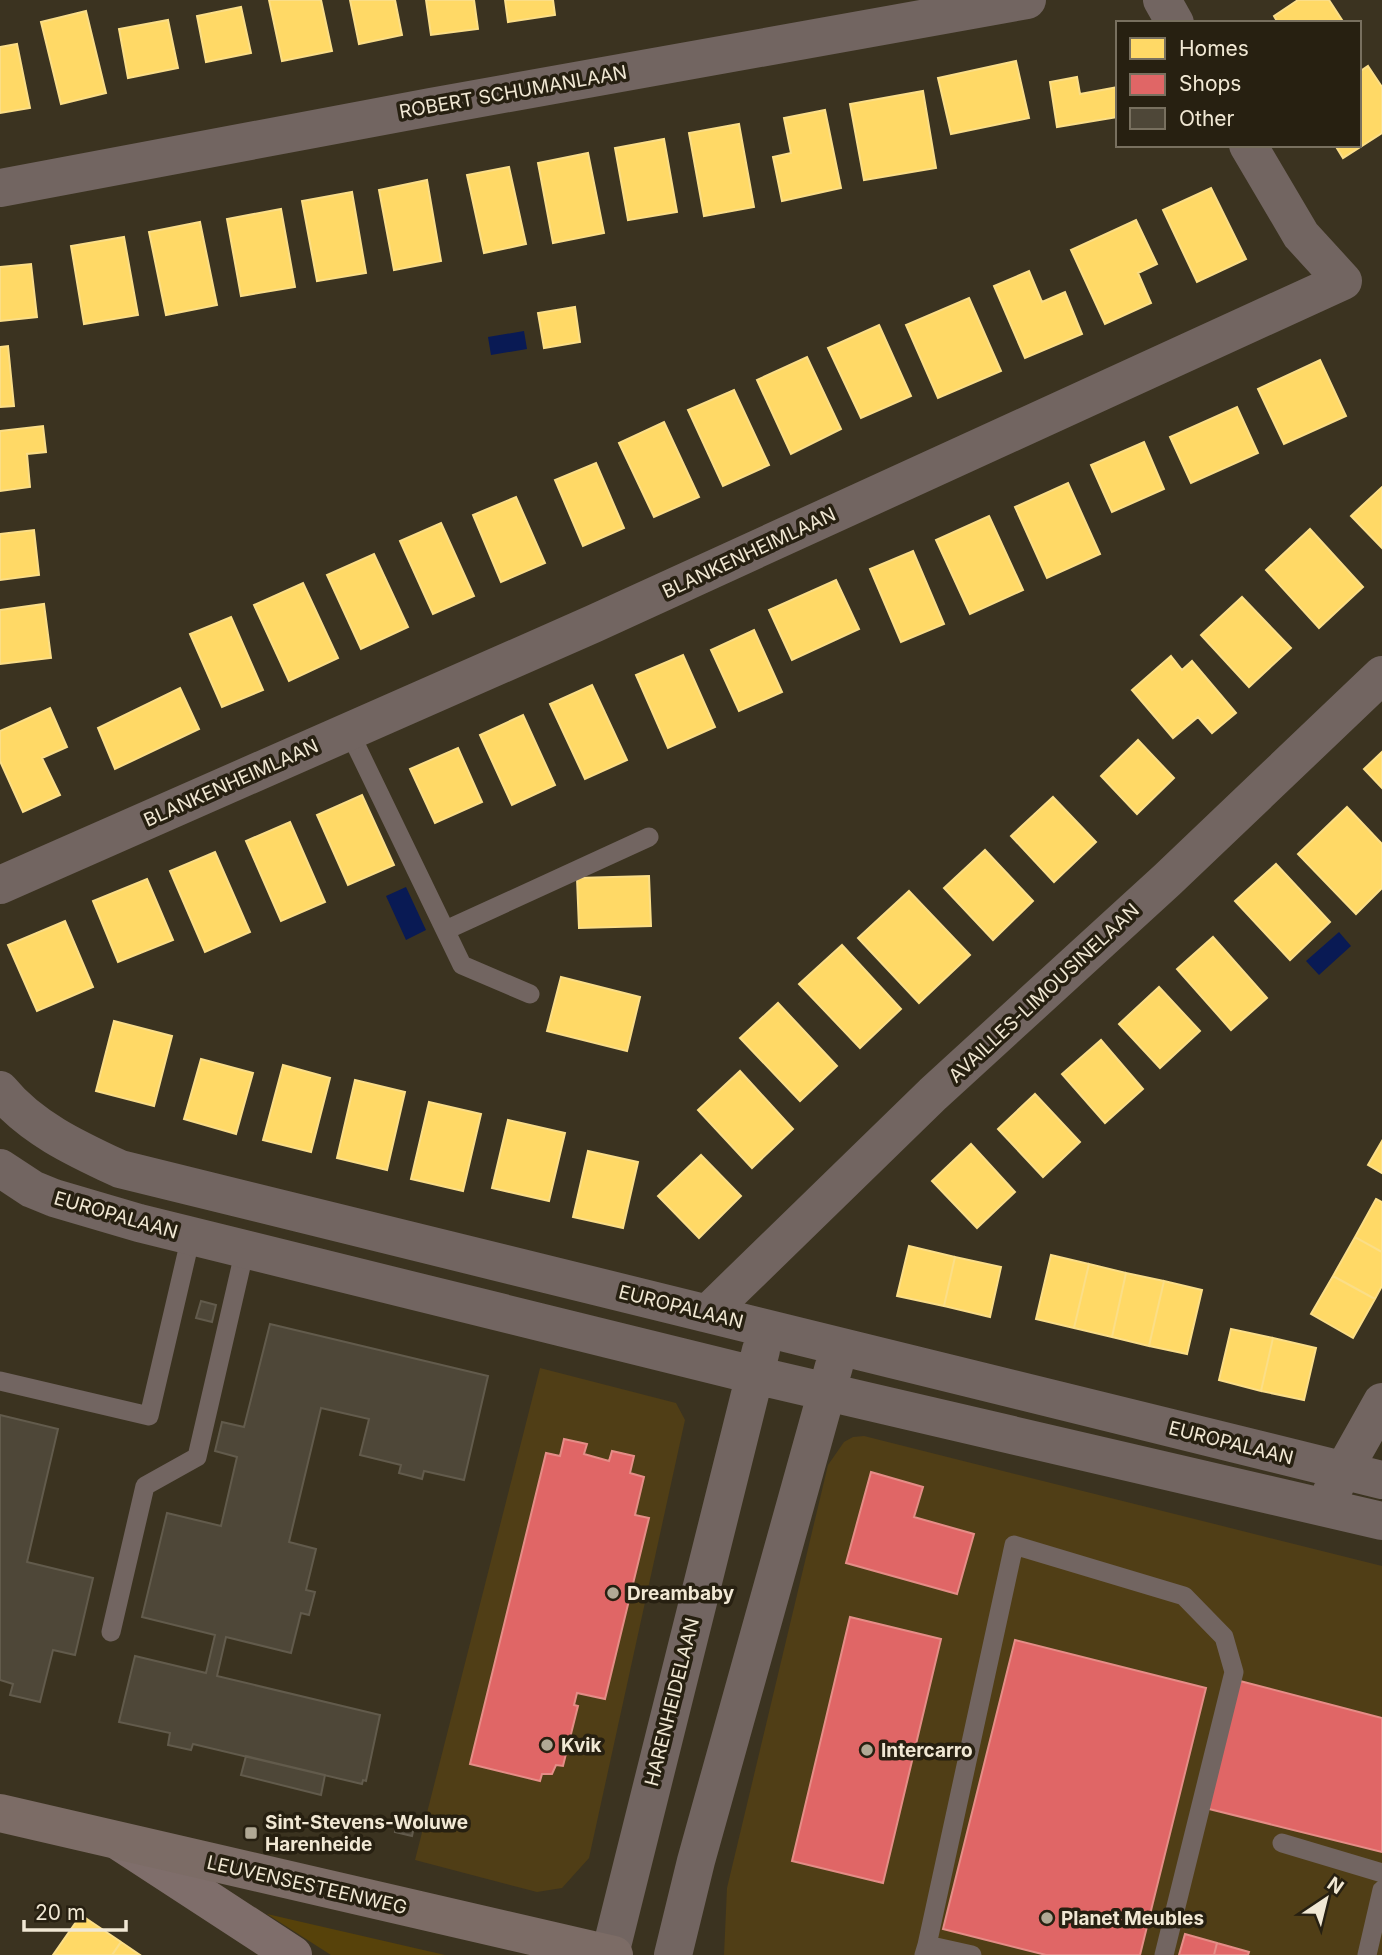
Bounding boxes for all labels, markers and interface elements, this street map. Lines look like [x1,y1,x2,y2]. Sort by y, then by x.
legend [1116,21,1361,147]
text: Homes [1179,36,1249,61]
street label: ROBERT SCHUMANLAAN [397,61,629,123]
text: Shops [1179,71,1241,96]
text: Other [1179,106,1235,131]
street label: BLANKENHEIMLAAN [659,503,839,603]
street label: BLANKENHEIMLAAN [140,734,322,832]
street label: AVAILLES-LIMOUSINELAAN [944,899,1144,1087]
street label: EUROPALAAN [51,1186,181,1244]
street label: EUROPALAAN [616,1280,746,1334]
street label: EUROPALAAN [1166,1416,1296,1470]
place label: Dreambaby [627,1582,735,1605]
marker: Dreambaby [605,1585,621,1601]
street label: HARENHEIDELAAN [640,1616,704,1788]
place label: Kvik [561,1734,601,1757]
marker: Kvik [539,1737,555,1753]
place label: Intercarro [881,1739,973,1762]
marker: Intercarro [859,1742,875,1758]
place label: Sint-Stevens-Woluwe Harenheide [265,1811,468,1856]
marker: Sint-Stevens-Woluwe Harenheide [243,1825,259,1841]
street label: LEUVENSESTEENWEG [205,1851,409,1919]
north arrow [1291,1864,1361,1934]
text: N [1323,1872,1348,1899]
scale bar [24,1888,126,1932]
text: 20 m [35,1900,85,1925]
place label: Planet Meubles [1061,1907,1204,1930]
marker: Planet Meubles [1039,1910,1055,1926]

